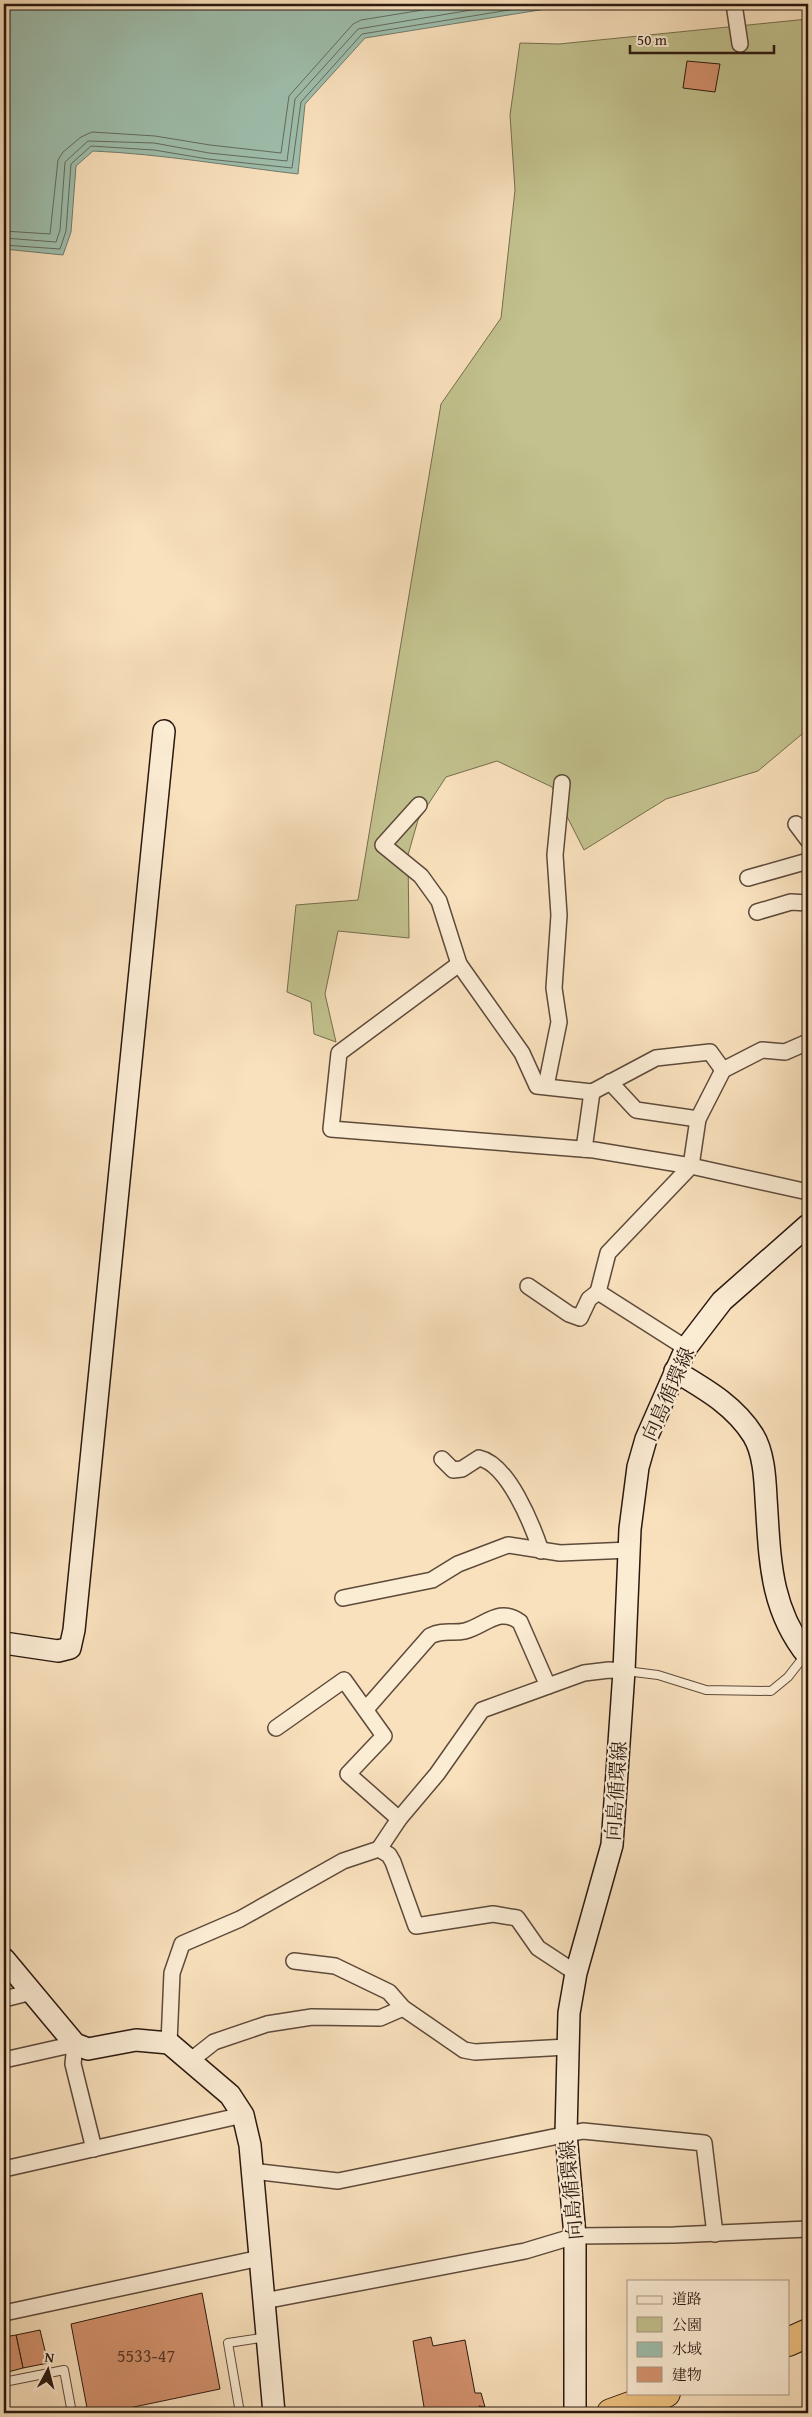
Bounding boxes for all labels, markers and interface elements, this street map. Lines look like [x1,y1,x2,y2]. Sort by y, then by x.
scale bar [630,22,773,54]
text: 50 m [637,29,668,50]
street label: 向島循環線 [634,1342,701,1445]
street label: 向島循環線 [598,1740,633,1842]
street label: 向島循環線 [552,2139,589,2241]
legend [627,2280,790,2394]
text: 道路 [672,2288,702,2309]
text: 公園 [672,2314,702,2335]
text: 水域 [672,2338,702,2359]
house number: 5533-47 [117,2342,175,2369]
north arrow [22,2344,72,2394]
text: N [44,2347,56,2368]
text: 建物 [672,2364,702,2385]

